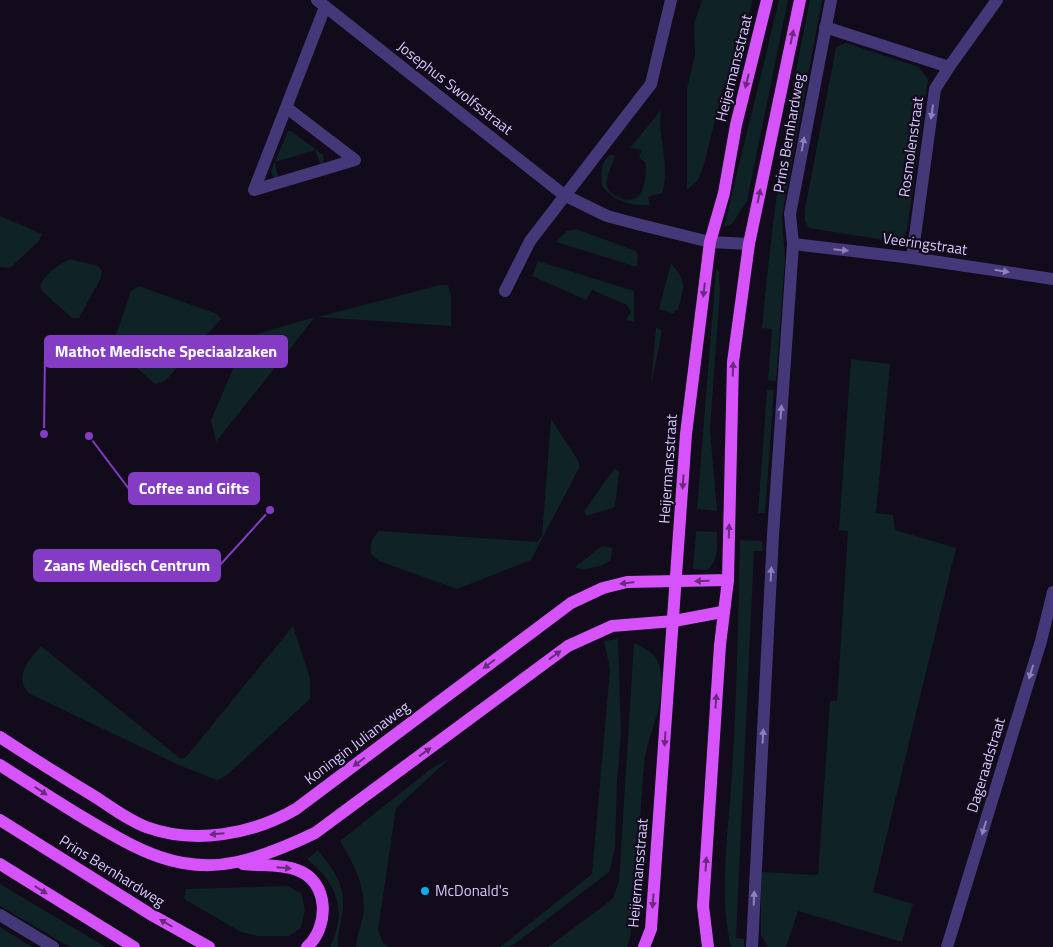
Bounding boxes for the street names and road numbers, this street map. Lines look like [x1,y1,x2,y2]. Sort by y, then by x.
street label: Heijermansstraat [709,11,758,124]
street label: Josephus Swolfsstraat [393,35,519,141]
street label: Prins Bernhardweg [767,71,810,194]
street label: Rosmolenstraat [892,94,929,199]
street label: Veeringstraat [881,226,970,261]
street label: Heijermansstraat [652,413,683,525]
street label: Koningin Julianaweg [299,695,414,790]
street label: Dageraadstraat [960,714,1011,815]
street label: Heijermansstraat [621,817,654,929]
street label: Prins Bernhardweg [55,829,170,913]

